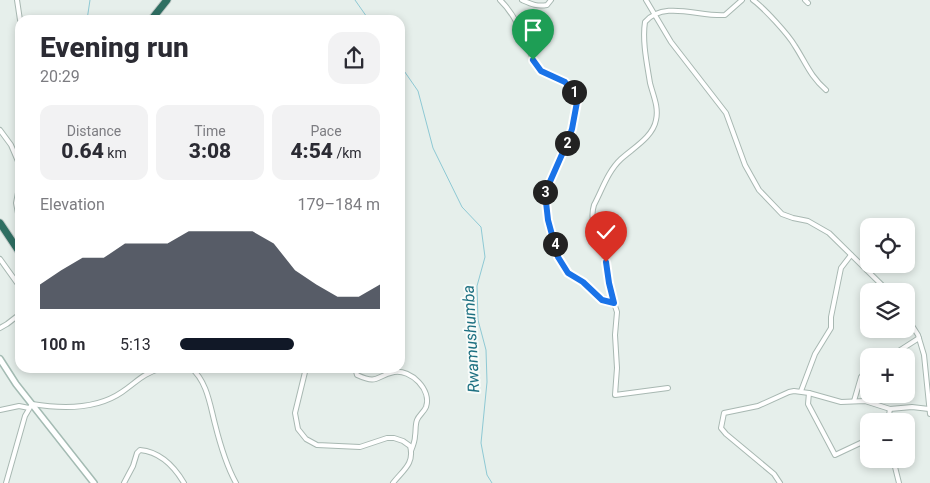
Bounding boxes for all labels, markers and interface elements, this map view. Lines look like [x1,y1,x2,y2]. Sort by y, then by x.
pin [512,9,554,60]
icon: arrive [519,16,547,44]
text: Evening run [40,31,189,64]
button: share [328,32,380,84]
text: 20:29 [40,67,80,86]
pin: 1 [562,80,586,104]
text: 1 [570,84,579,100]
text: Distance [67,123,121,139]
text: Time [194,123,226,139]
text: Pace [310,123,342,139]
pin: 2 [554,130,580,156]
text: 2 [563,135,572,151]
text: 0.64 [61,139,104,163]
text: 3:08 [189,139,231,163]
text: 4:54 [290,139,333,163]
text: km [104,145,127,161]
text: /km [333,145,362,161]
pin: 3 [532,180,558,204]
text: 3 [541,184,550,200]
text: Elevation [40,195,105,214]
text: 179–184 m [298,195,380,214]
pin [585,211,627,262]
icon: check [592,218,620,246]
map controls [860,218,915,468]
button: locate [860,218,915,273]
pin: 4 [542,232,568,256]
text: 4 [551,236,560,252]
button: layers [860,283,915,338]
water label: Rwamushumba [459,285,483,393]
text: 100 m [40,335,85,354]
text: 5:13 [120,335,151,354]
button: + [860,348,915,403]
button: − [860,413,915,468]

